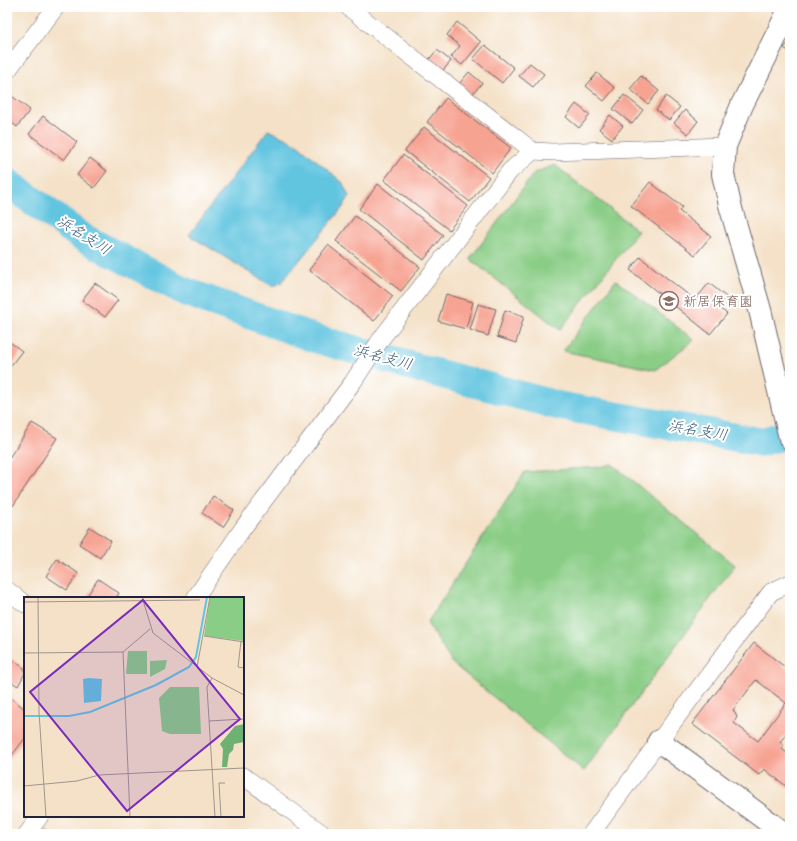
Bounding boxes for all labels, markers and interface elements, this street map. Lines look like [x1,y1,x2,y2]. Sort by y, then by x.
water label: 浜名支川 [54,211,114,259]
school or university icon: 新居保育園 [658,290,680,312]
place label: 新居保育園 [683,293,753,310]
water label: 浜名支川 [352,341,414,373]
water label: 浜名支川 [667,416,729,444]
inset map [24,597,244,817]

